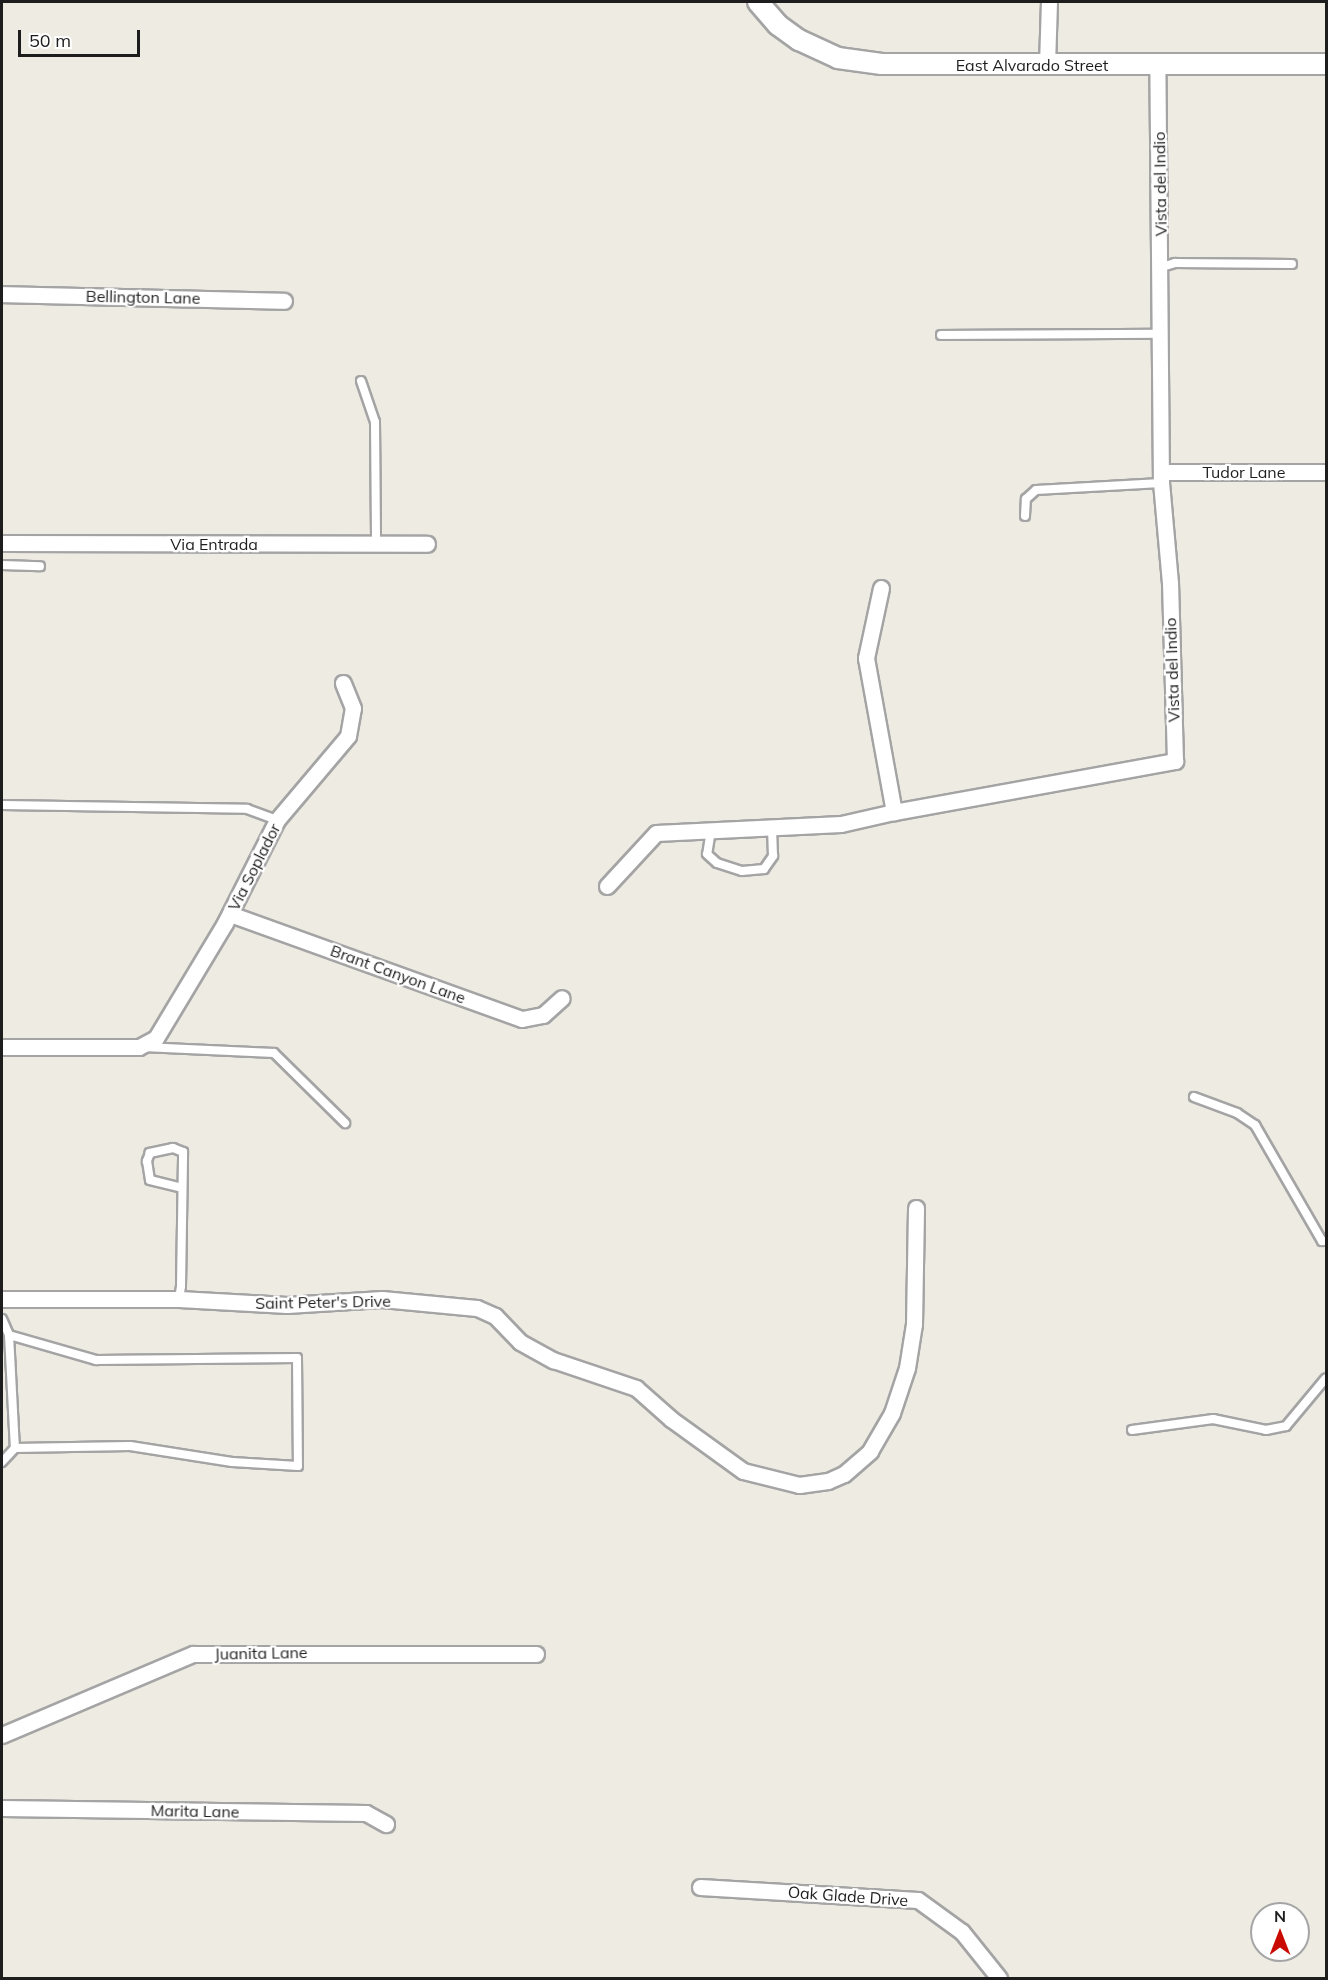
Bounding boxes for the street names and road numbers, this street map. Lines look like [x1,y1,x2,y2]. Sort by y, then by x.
street label: East Alvarado Street [956,55,1108,75]
street label: Vista del Indio [1149,132,1171,236]
street label: Bellington Lane [86,286,200,308]
street label: Tudor Lane [1203,462,1285,482]
street label: Via Entrada [170,534,258,554]
street label: Vista del Indio [1161,617,1183,723]
street label: Via Soplador [224,820,284,914]
street label: Brant Canyon Lane [328,941,468,1007]
street label: Saint Peter's Drive [255,1291,391,1313]
street label: Juanita Lane [214,1643,308,1663]
street label: Marita Lane [150,1801,240,1821]
street label: Oak Glade Drive [787,1882,909,1910]

